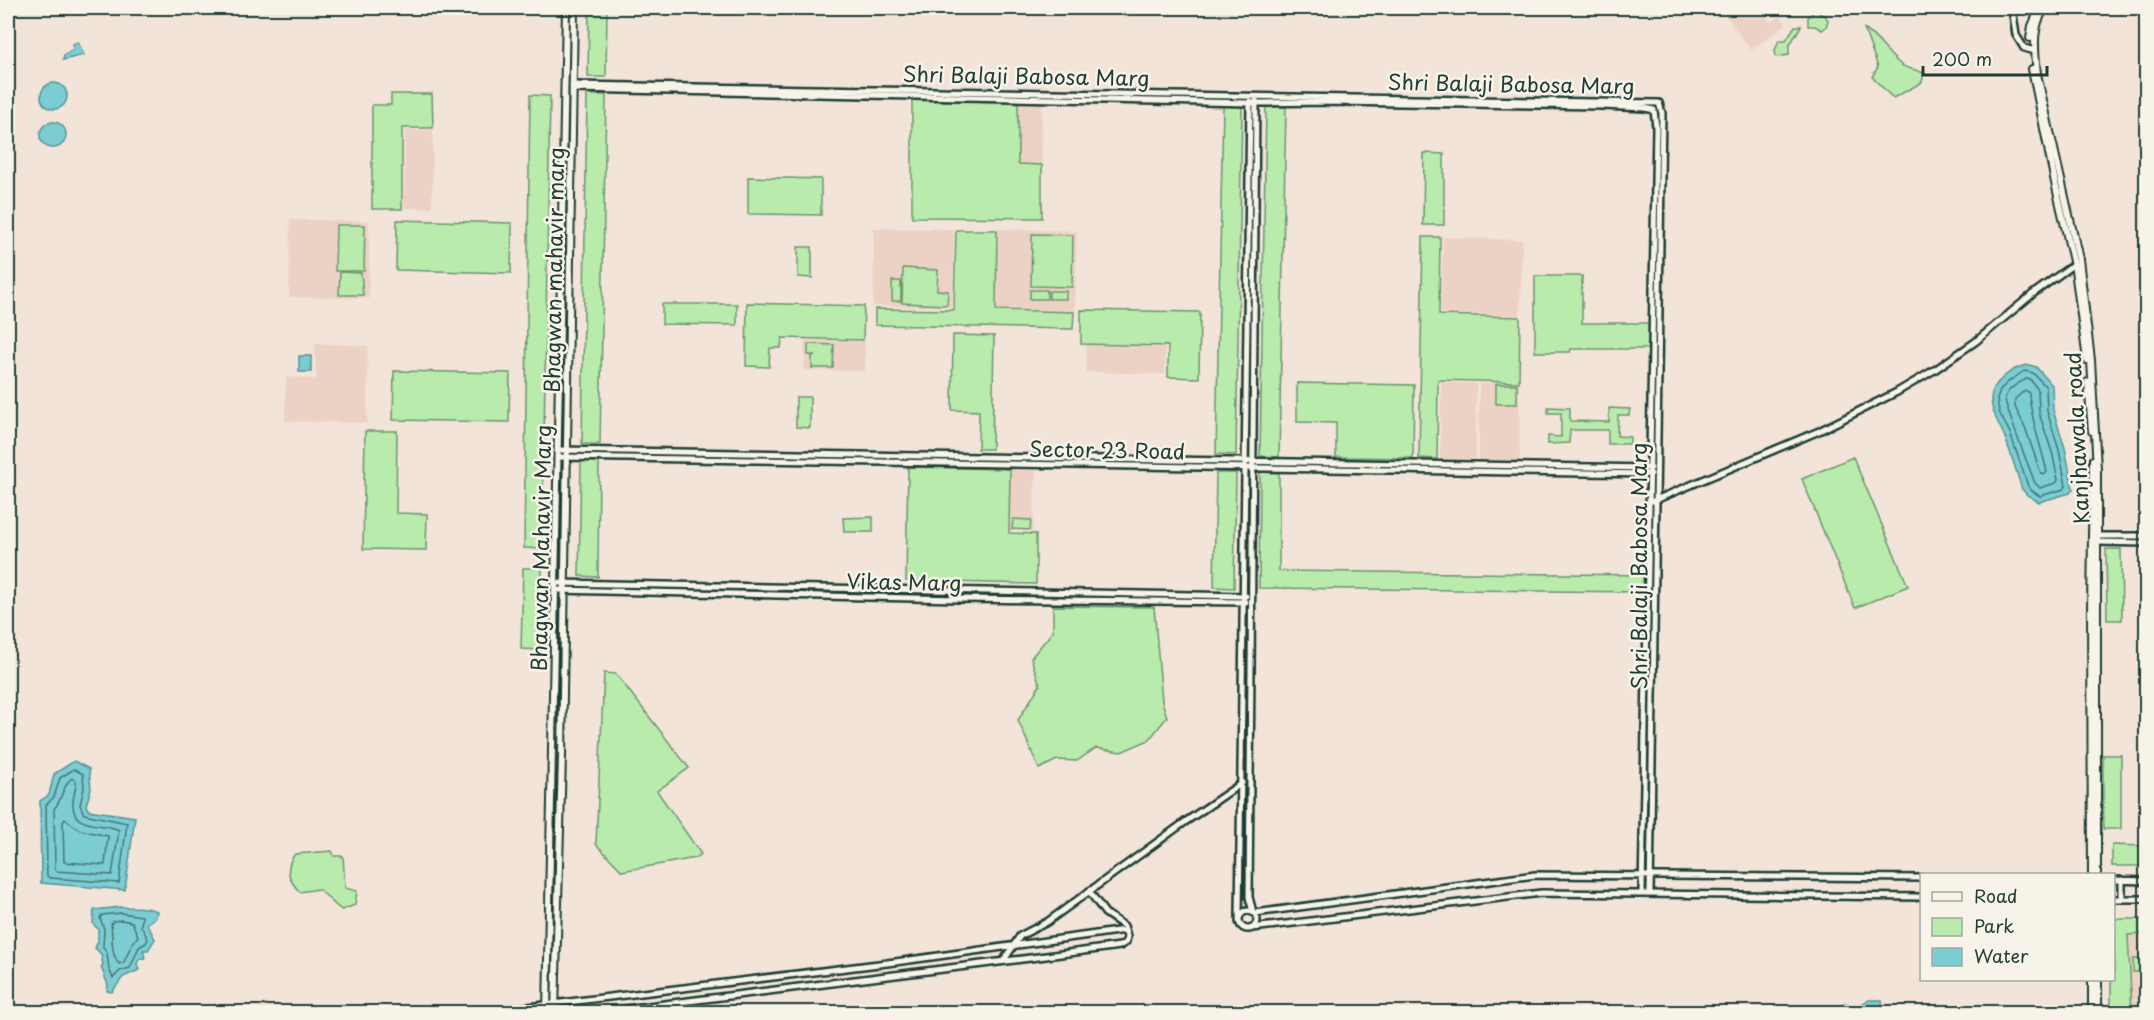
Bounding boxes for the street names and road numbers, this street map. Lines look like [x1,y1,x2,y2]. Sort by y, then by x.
street label: Shri Balaji Babosa Marg [902,57,1150,93]
street label: Shri Balaji Babosa Marg [1387,65,1635,101]
street label: Bhagwan mahavir marg [535,147,571,393]
street label: Kanjhawala road [2056,351,2096,525]
street label: Bhagwan Mahavir Marg [522,424,558,672]
street label: Sector 23 Road [1029,432,1185,466]
street label: Shri Balaji Babosa Marg [1622,443,1654,689]
street label: Vikas Marg [846,564,962,598]

